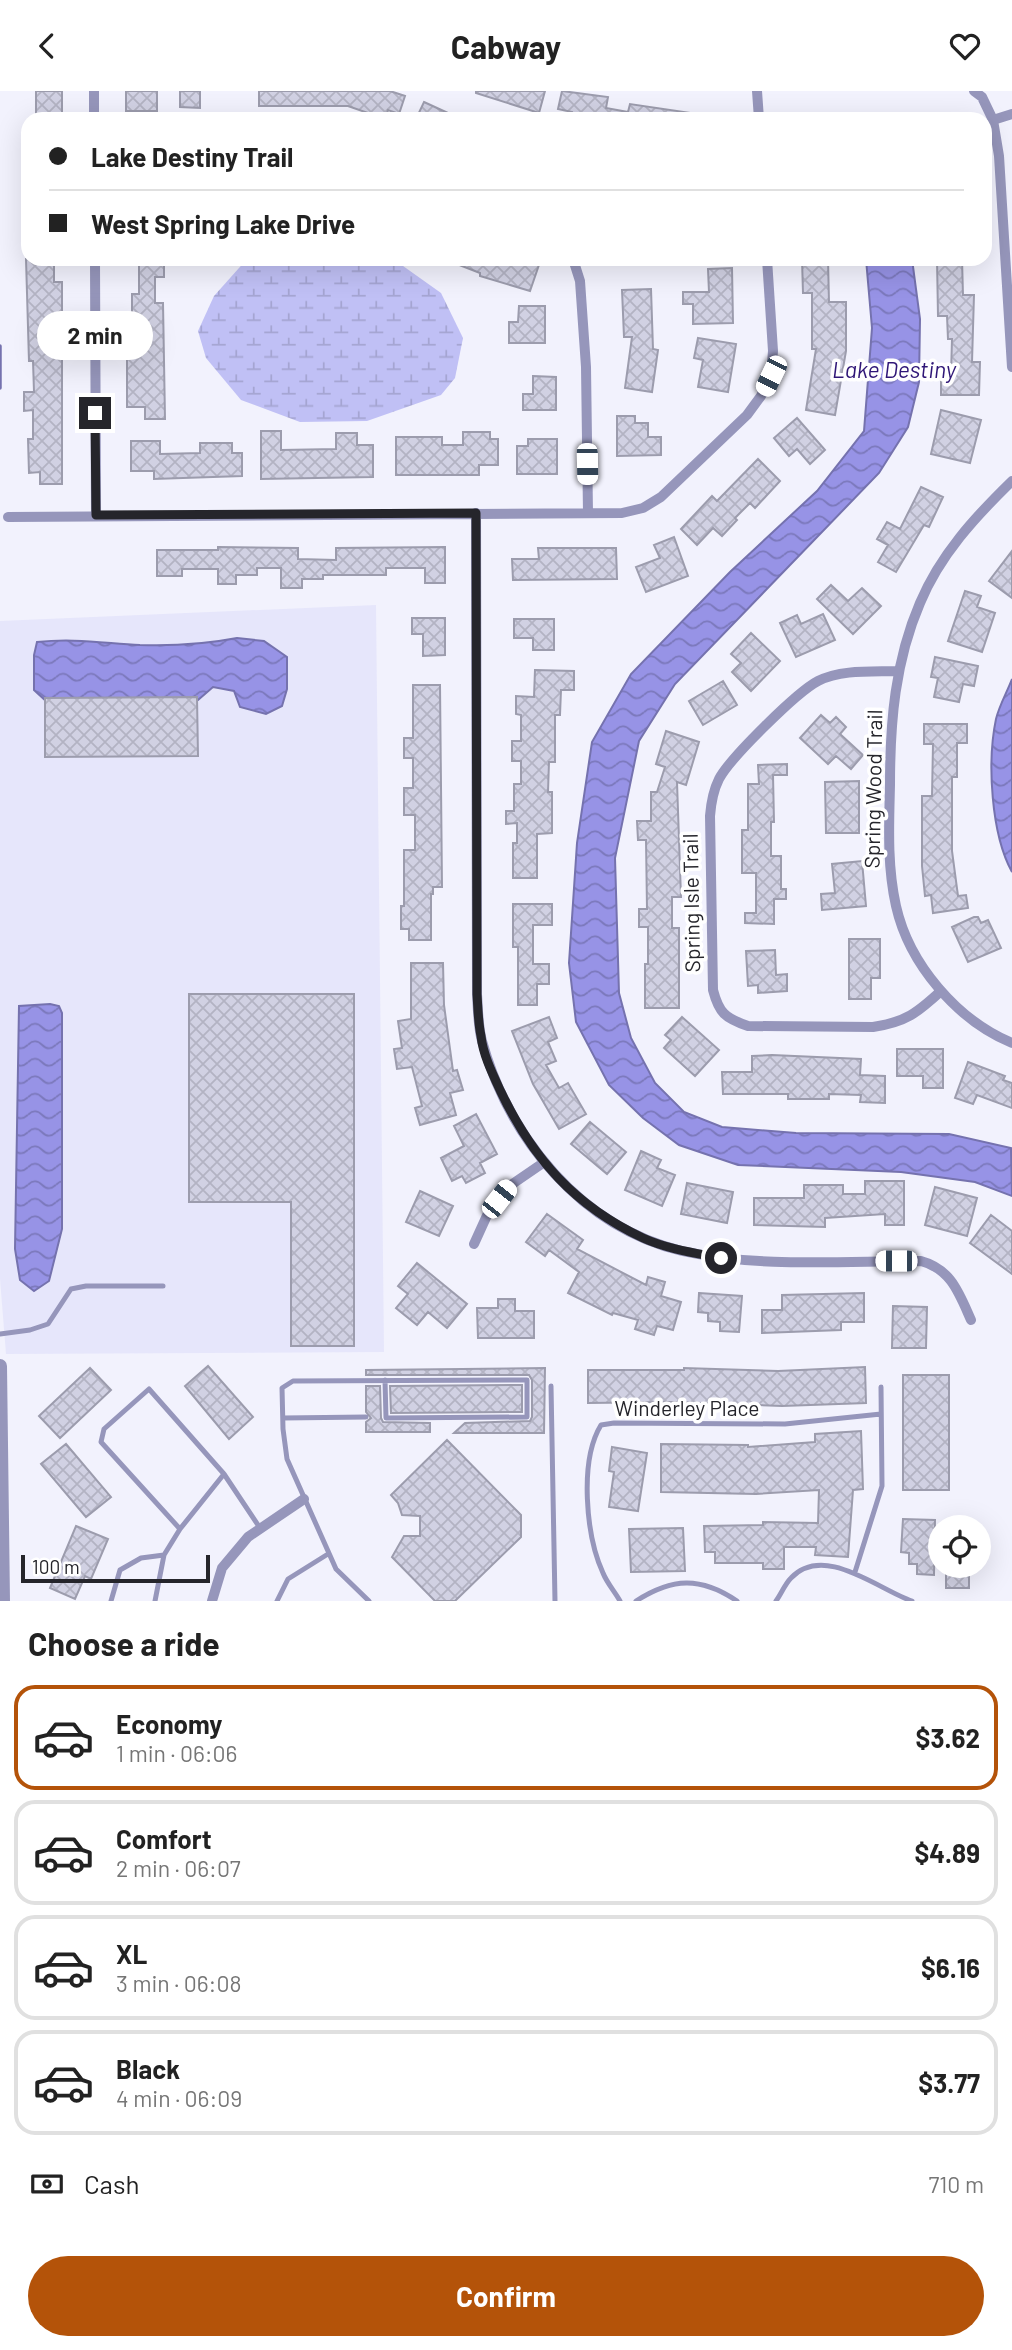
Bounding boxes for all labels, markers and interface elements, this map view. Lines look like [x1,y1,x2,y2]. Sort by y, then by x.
icon: back [28,27,66,65]
text: Cabway [451,27,561,65]
icon: heart [946,27,984,65]
text: Lake Destiny Trail [91,141,293,172]
text: West Spring Lake Drive [91,208,355,239]
callout: 2 min [37,311,153,361]
text: 2 min [67,321,123,349]
car [753,353,790,399]
water label: Lake Destiny [832,355,957,383]
route end [79,397,111,429]
car [577,443,598,485]
street label: Spring Wood Trail [859,709,886,869]
street label: Spring Isle Trail [677,833,704,973]
car [478,1176,521,1222]
route start [705,1242,737,1274]
car [876,1251,918,1272]
street label: Winderley Place [615,1395,759,1420]
map controls [928,1515,991,1578]
button: locate [928,1515,991,1578]
scale bar [21,1552,210,1584]
text: 100 m [32,1555,80,1578]
text: Choose a ride [28,1624,220,1662]
icon: car [32,1706,95,1769]
text: Economy [116,1708,222,1739]
text: $3.62 [916,1722,980,1753]
text: 1 min · 06:06 [116,1739,237,1767]
icon: car [32,1821,95,1884]
text: Comfort [116,1823,212,1854]
text: $4.89 [915,1837,980,1868]
text: 2 min · 06:07 [116,1854,241,1882]
icon: car [32,1936,95,1999]
text: XL [116,1938,147,1969]
text: $6.16 [921,1952,980,1983]
text: 3 min · 06:08 [116,1969,241,1997]
icon: car [32,2051,95,2114]
text: Black [116,2053,180,2084]
text: $3.77 [918,2067,980,2098]
text: 4 min · 06:09 [116,2084,242,2112]
icon: cash [28,2165,66,2203]
text: Cash [84,2168,139,2199]
text: 710 m [928,2170,984,2198]
button: Confirm [28,2256,984,2336]

